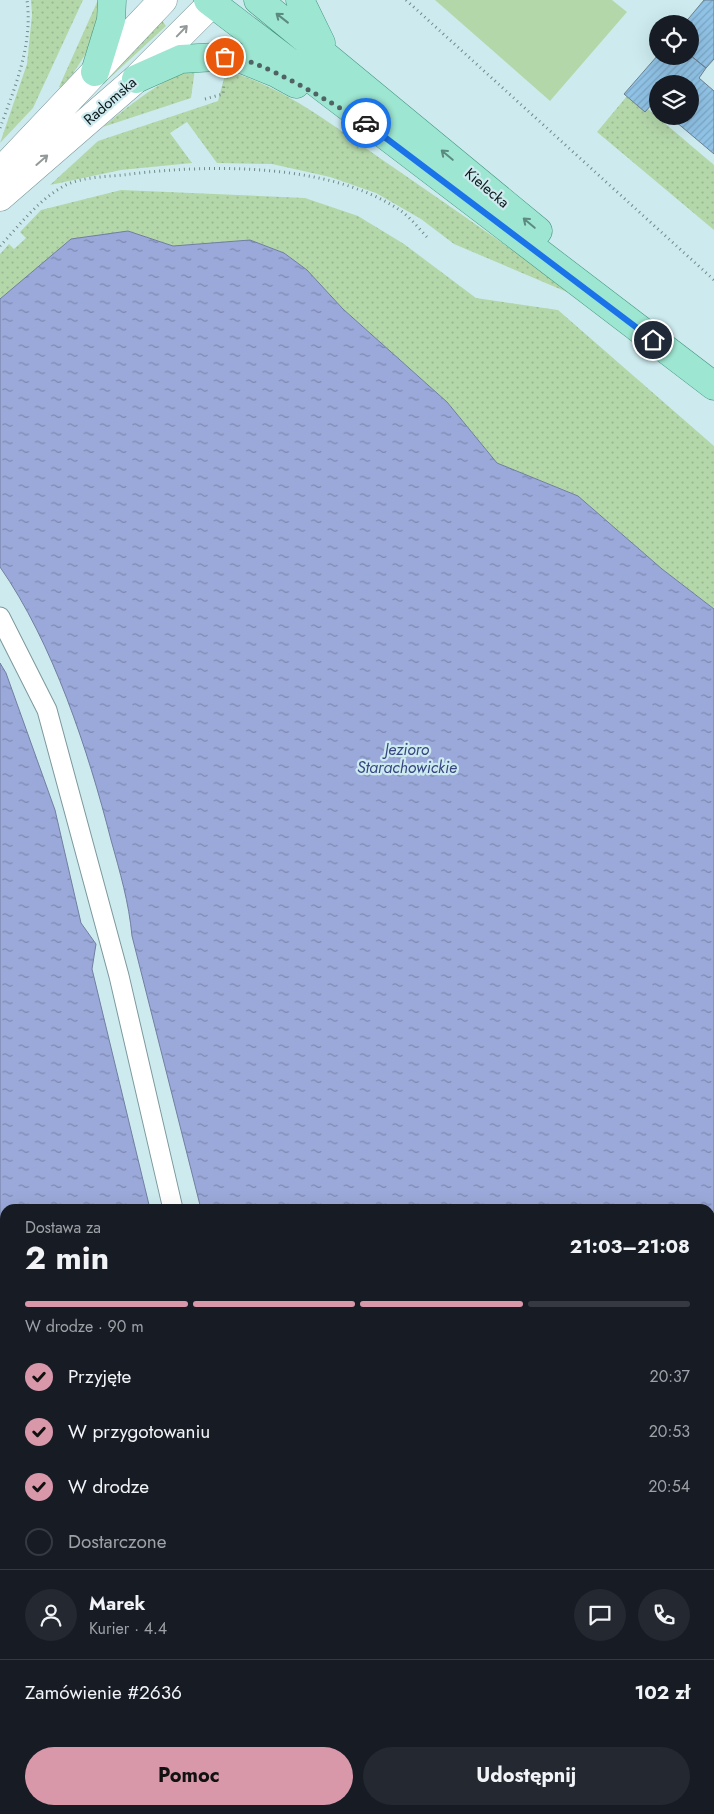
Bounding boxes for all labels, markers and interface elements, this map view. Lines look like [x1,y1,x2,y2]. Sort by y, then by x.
one-way arrow [275,13,288,24]
map controls [649,15,699,125]
button: locate [649,15,699,65]
one-way arrow [176,25,188,37]
pin [204,36,246,78]
icon: bag [211,43,239,71]
street label: Radomska [79,72,141,130]
button: layers [649,75,699,125]
courier [341,98,391,148]
icon: car [352,109,380,137]
one-way arrow [441,150,454,161]
one-way arrow [35,155,48,166]
street label: Kielecka [460,163,514,213]
one-way arrow [523,218,536,229]
pin [632,319,674,361]
icon: home [639,326,667,354]
water label: Jezioro Starachowickie [357,738,457,779]
text: Dostawa za [25,1216,101,1239]
text: 21:03–21:08 [570,1233,690,1260]
text: 2 min [25,1235,109,1281]
text: W drodze · 90 m [25,1315,144,1338]
icon: check [25,1363,53,1391]
text: Przyjęte [68,1363,131,1390]
text: 20:37 [650,1365,690,1388]
icon: check [25,1418,53,1446]
text: W przygotowaniu [68,1418,210,1445]
text: 20:53 [649,1420,690,1443]
icon: check [25,1473,53,1501]
text: W drodze [68,1473,149,1500]
text: 20:54 [648,1475,690,1498]
text: Dostarczone [68,1528,167,1555]
button: person [25,1589,77,1641]
button: chat [574,1589,626,1641]
button: phone [638,1589,690,1641]
text: Marek [89,1590,146,1617]
text: Kurier · 4.4 [89,1617,167,1640]
text: Zamówienie #2636 [25,1679,182,1706]
text: 102 zł [635,1679,690,1706]
button: Pomoc [25,1747,353,1805]
button: Udostępnij [363,1747,690,1805]

